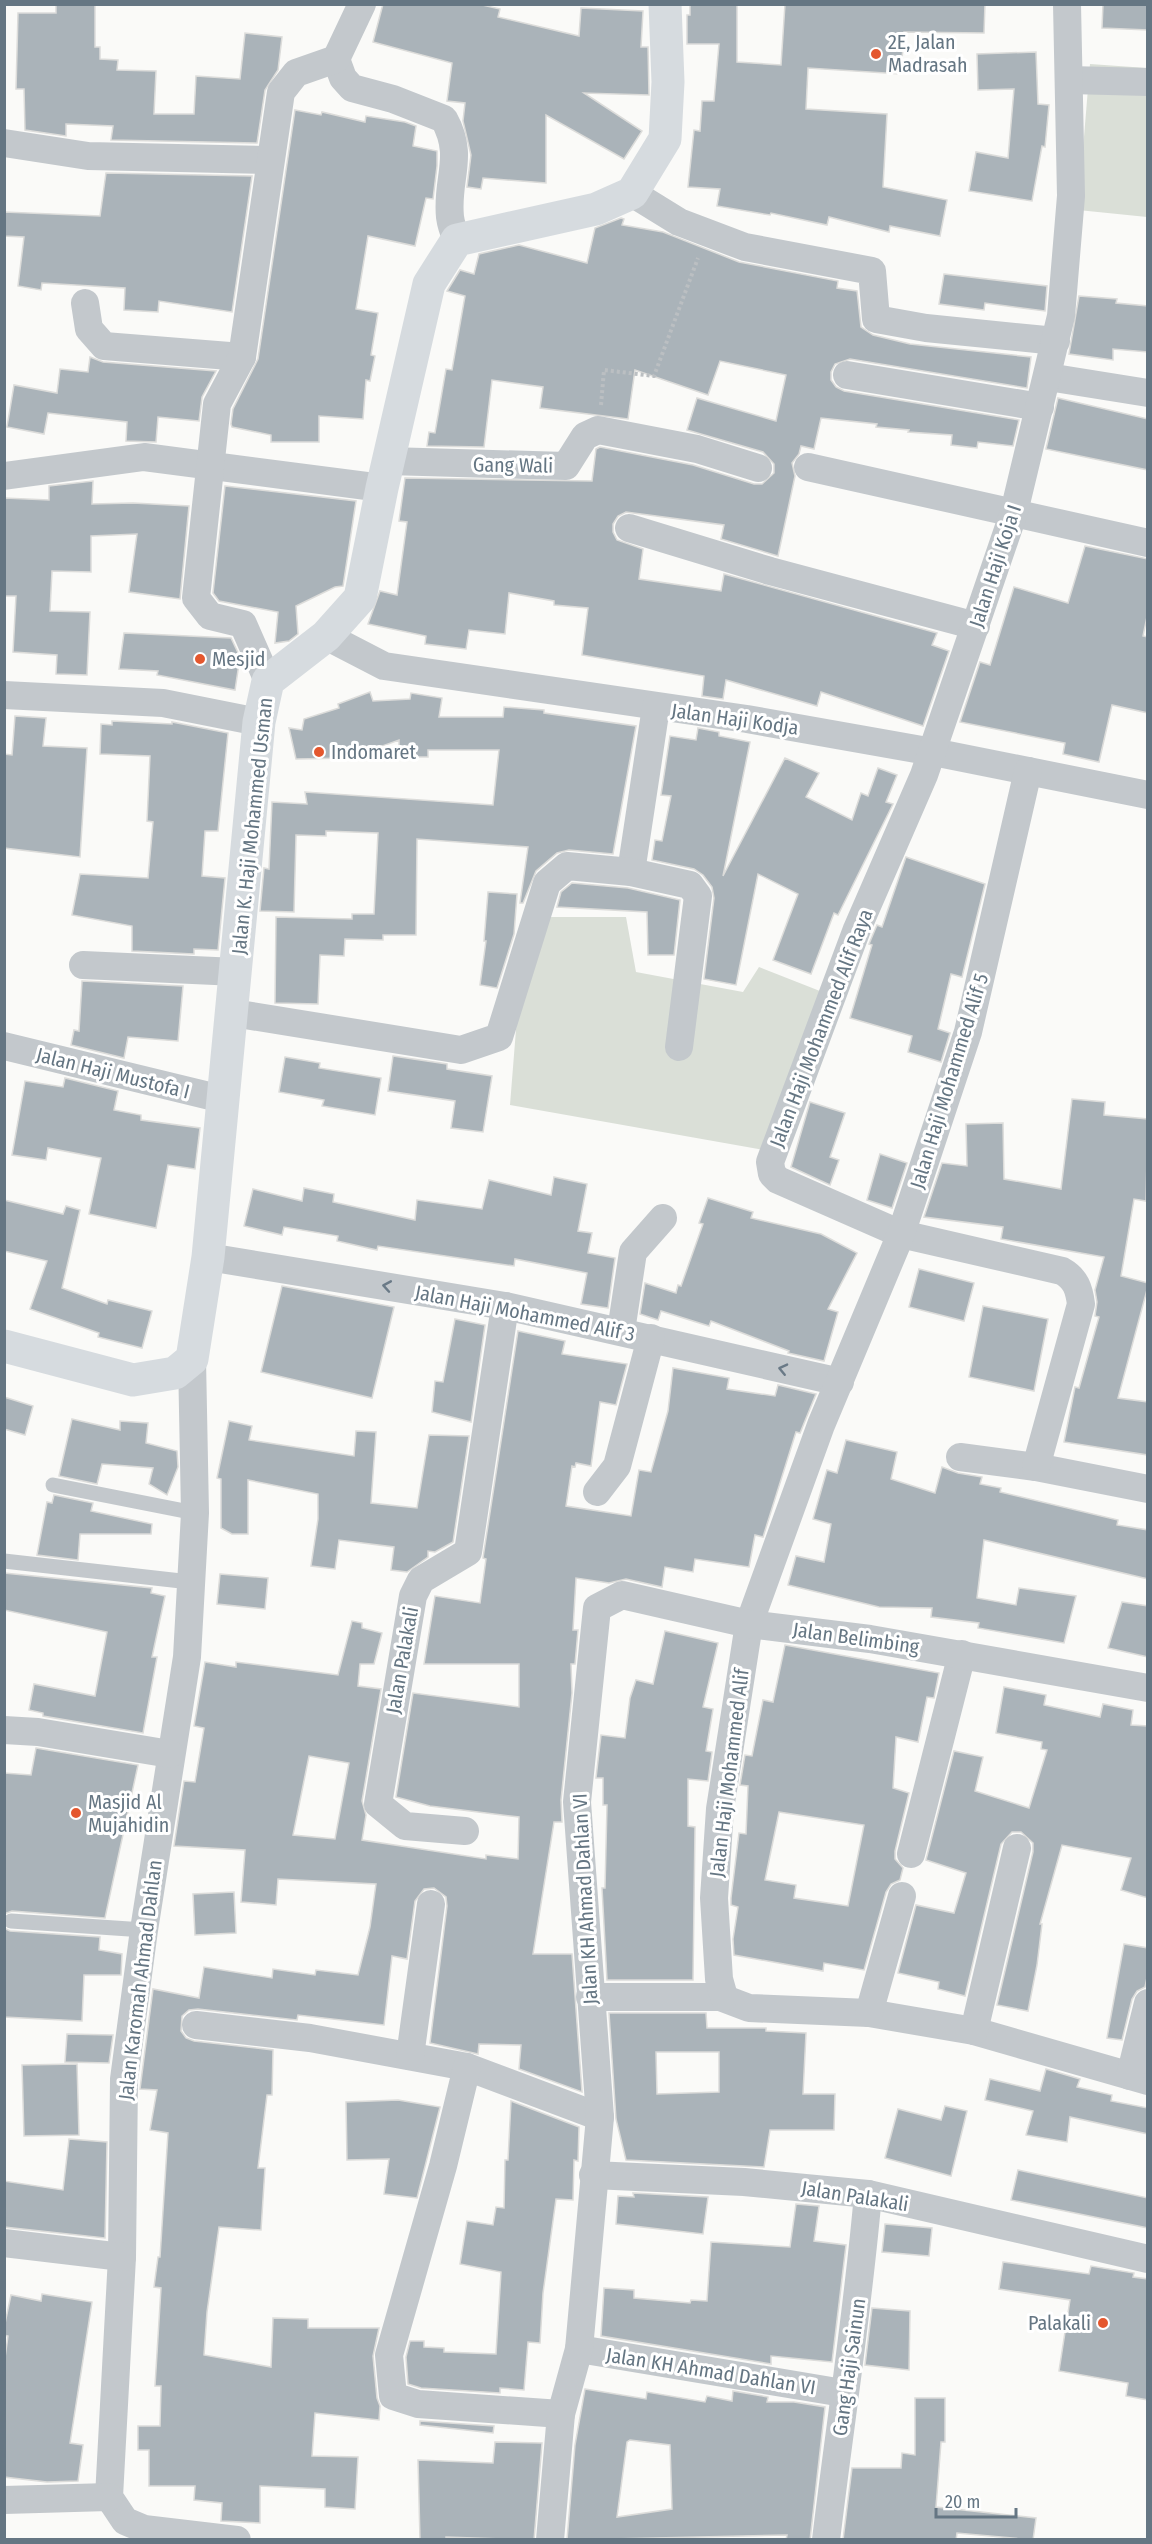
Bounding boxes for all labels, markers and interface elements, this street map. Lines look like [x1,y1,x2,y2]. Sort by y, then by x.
place label: 2E, Jalan Madrasah [888,30,968,77]
marker: 2E, Jalan Madrasah [869,47,883,61]
street label: Gang Wali [473,452,553,478]
street label: Jalan Haji Koja I [964,502,1026,630]
place label: Mesjid [212,647,265,671]
marker: Mesjid [193,652,207,666]
street label: Jalan K. Haji Mohammed Usman [227,696,277,956]
street label: Jalan Haji Kodja [670,698,800,740]
place label: Indomaret [331,740,416,764]
marker: Indomaret [312,745,326,759]
street label: Jalan Haji Mohammed Alif Raya [764,905,878,1151]
street label: Jalan Haji Mohammed Alif 5 [905,970,993,1192]
street label: Jalan Haji Mustofa I [34,1042,192,1104]
one-way arrow [382,1280,392,1292]
street label: Jalan Haji Mohammed Alif 3 [413,1280,637,1346]
one-way arrow [779,1363,789,1376]
street label: Jalan Palakali [381,1605,423,1715]
street label: Jalan Belimbing [791,1617,921,1659]
street label: Jalan Haji Mohammed Alif [704,1666,754,1879]
place label: Masjid Al Mujahidin [88,1790,169,1837]
street label: Jalan KH Ahmad Dahlan VI [567,1793,603,2005]
marker: Masjid Al Mujahidin [69,1806,83,1820]
street label: Jalan Karomah Ahmad Dahlan [113,1859,167,2101]
street label: Jalan Palakali [800,2176,910,2216]
street label: Gang Haji Sainun [827,2297,871,2437]
place label: Palakali [1028,2311,1091,2335]
marker: Palakali [1096,2316,1110,2330]
street label: Jalan KH Ahmad Dahlan VI [605,2343,817,2399]
scale bar [936,2481,1016,2519]
text: 20 m [945,2491,980,2513]

